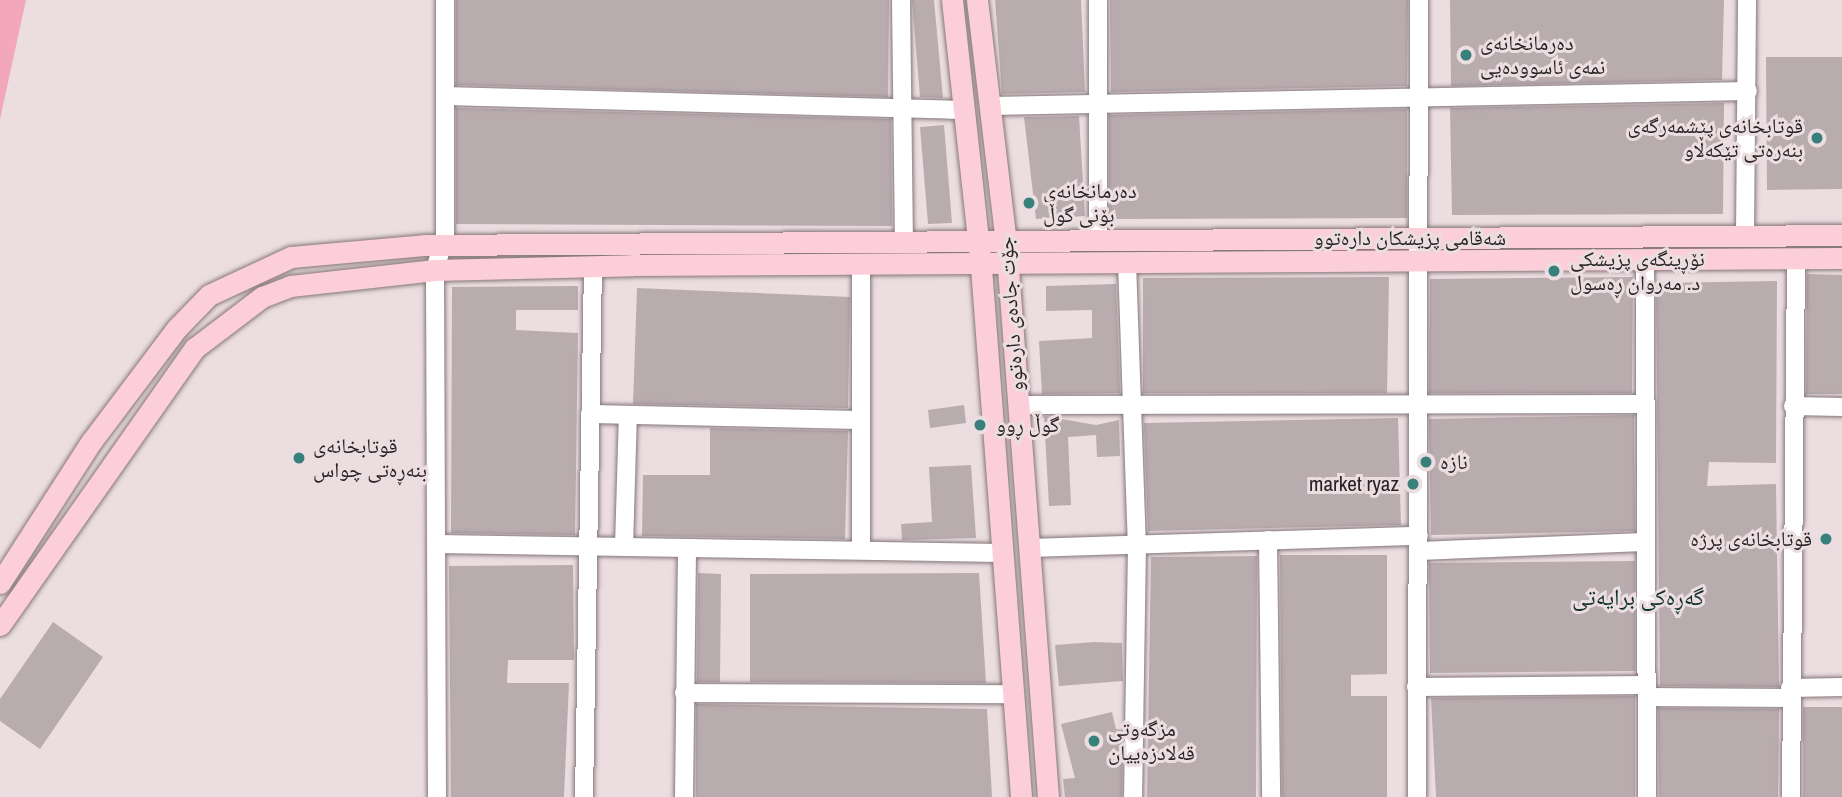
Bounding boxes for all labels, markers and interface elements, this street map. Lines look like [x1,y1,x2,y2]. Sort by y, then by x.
place label: دەرمانخانەی نمەی ئاسوودەیی [1480,30,1605,80]
marker: دەرمانخانەی نمەی ئاسوودەیی [1458,47,1474,63]
place label: قوتابخانەی پێشمەرگەی بنەرەتی تێکەڵاو [1628,113,1803,163]
marker: قوتابخانەی پێشمەرگەی بنەرەتی تێکەڵاو [1809,130,1825,146]
place label: دەرمانخانەی بۆنی گوڵ [1043,178,1137,228]
marker: دەرمانخانەی بۆنی گوڵ [1021,195,1037,211]
street label: شەقامی پزیشکان دارەتوو [1314,225,1506,251]
street label: جۆت جادەی دارەتوو [993,236,1029,392]
place label: نۆڕینگەی پزیشکی د. مەروان ڕەسول [1570,246,1705,296]
marker: نۆڕینگەی پزیشکی د. مەروان ڕەسول [1544,261,1564,281]
place label: گوڵ ڕوو [996,412,1060,438]
marker: گوڵ ڕوو [970,415,990,435]
place label: قوتابخانەی بنەڕەتی چواس [313,433,427,483]
place label: نازە [1440,449,1468,475]
marker: قوتابخانەی بنەڕەتی چواس [291,450,307,466]
marker: نازە [1418,454,1434,470]
place label: market ryaz [1309,471,1399,497]
marker: market ryaz [1405,476,1421,492]
place label: قوتابخانەی پرژە [1690,526,1812,552]
marker: قوتابخانەی پرژە [1818,531,1834,547]
district label: گەڕەکی برایەتی [1572,583,1704,611]
place label: مزگەوتی قەلادزەییان [1108,716,1195,766]
marker: مزگەوتی قەلادزەییان [1086,733,1102,749]

